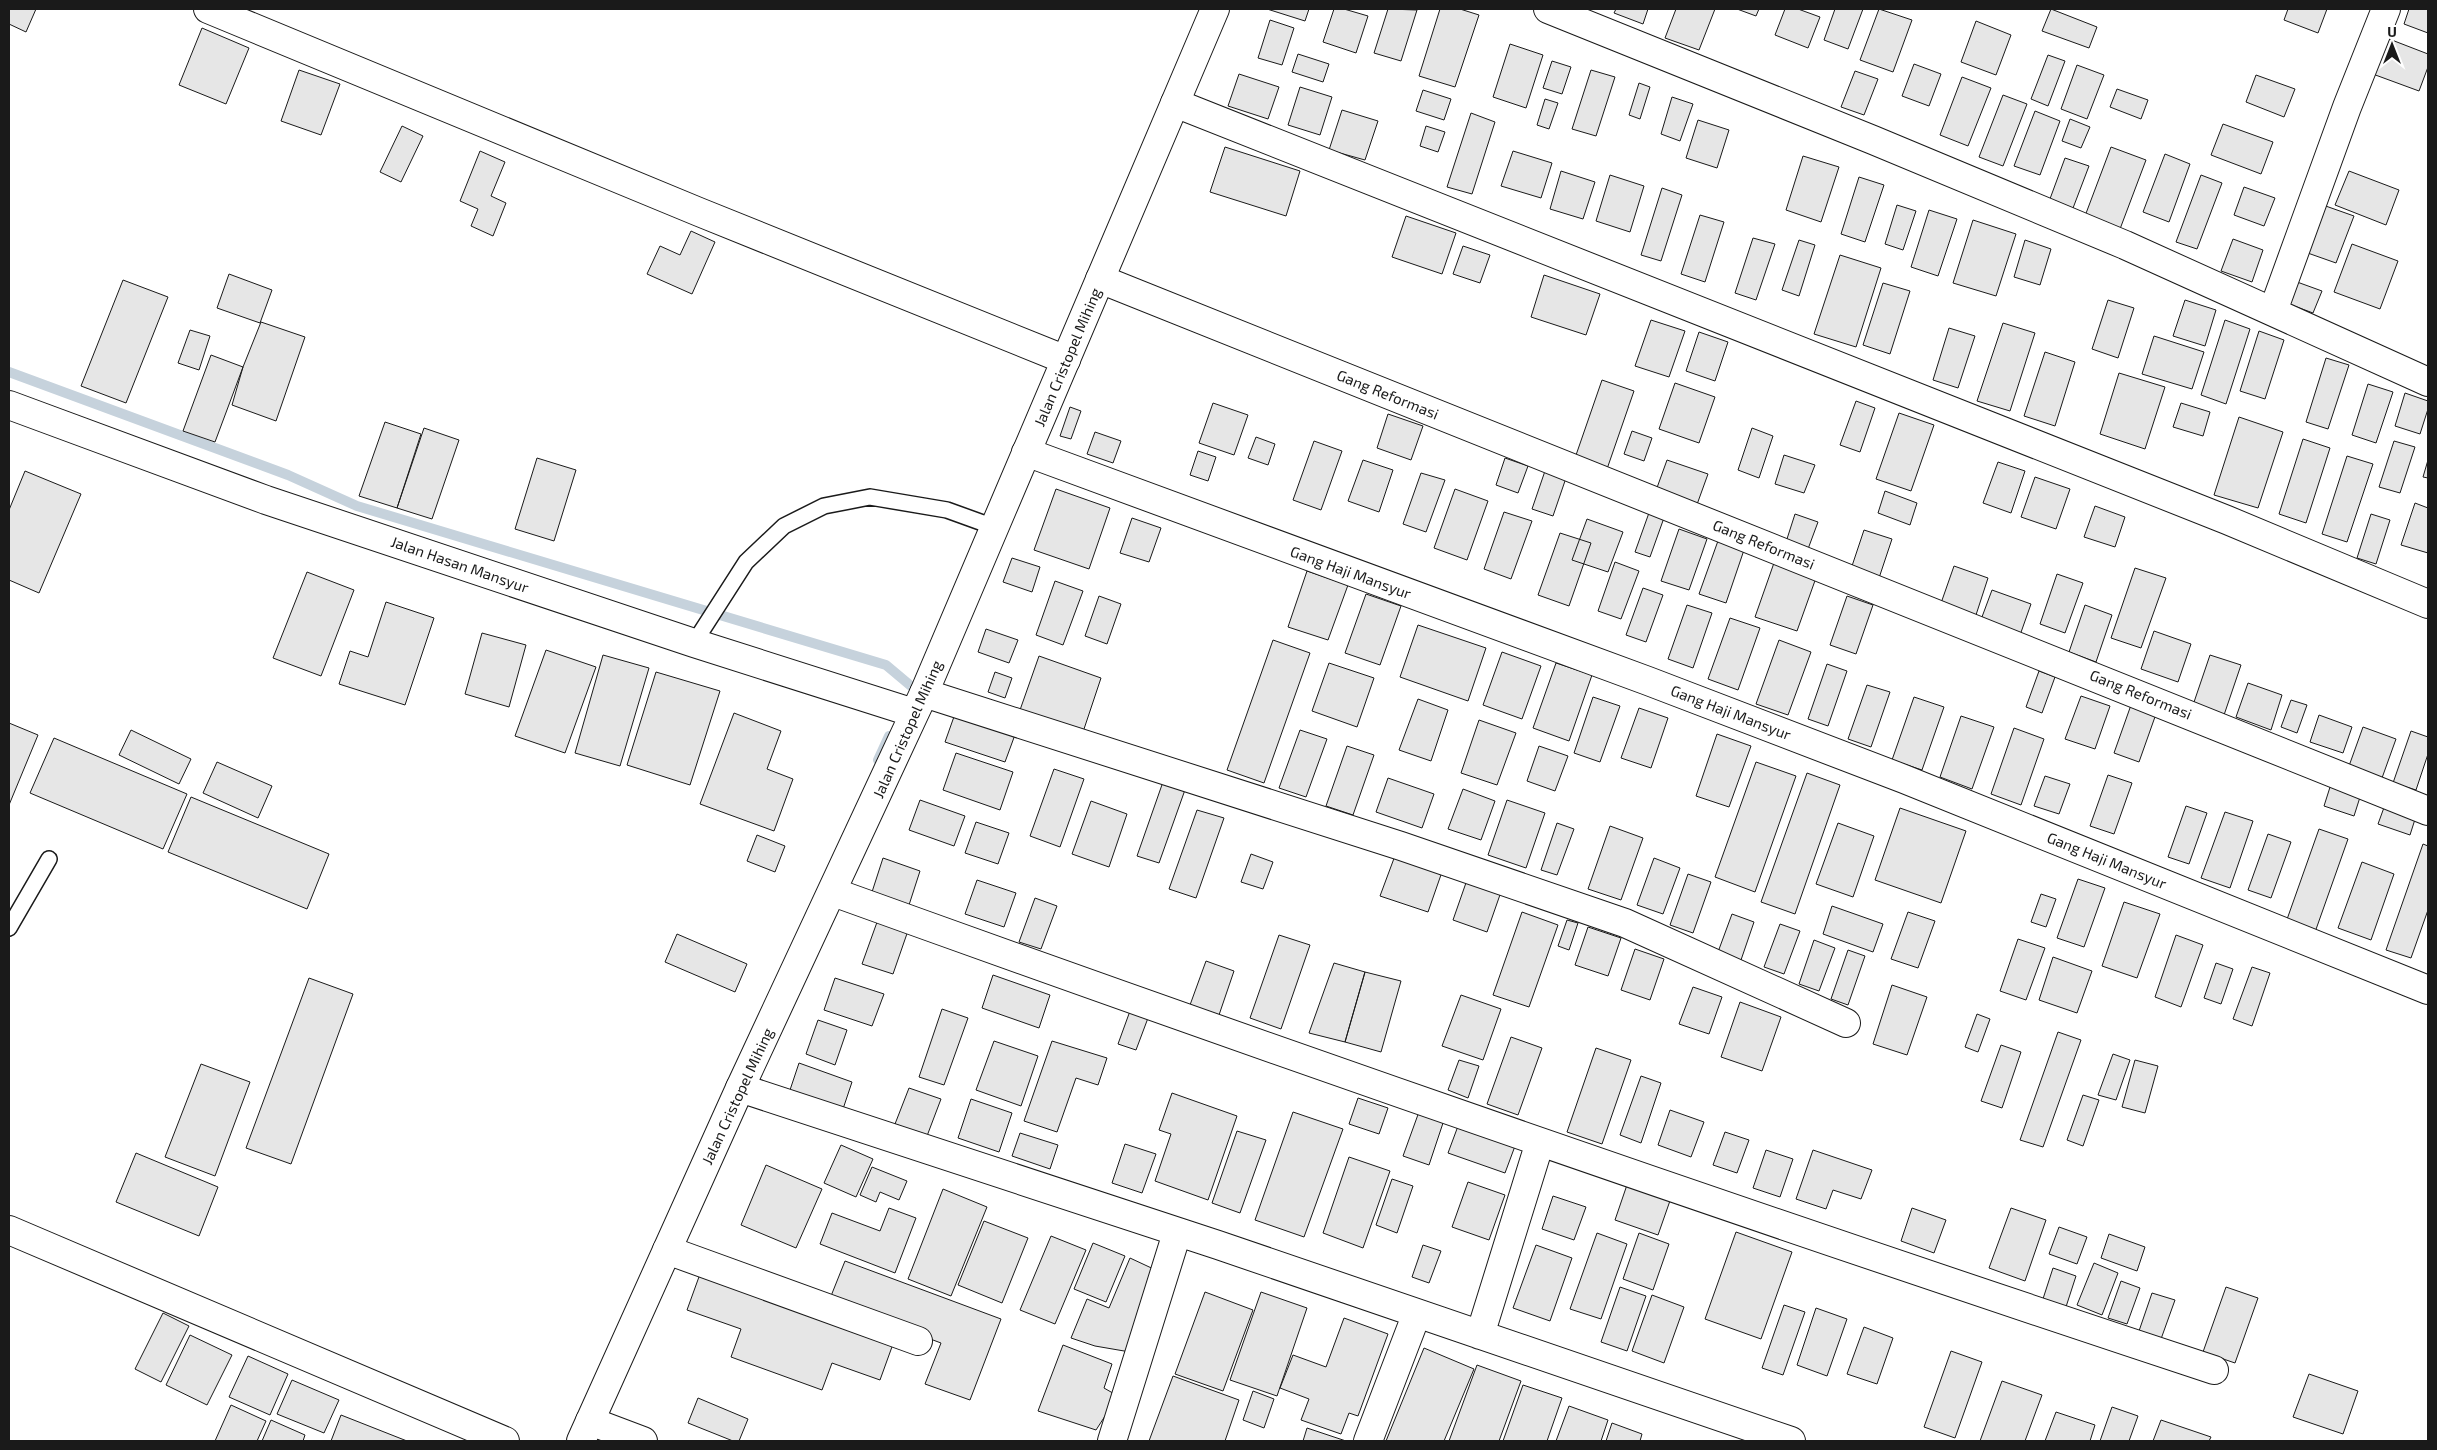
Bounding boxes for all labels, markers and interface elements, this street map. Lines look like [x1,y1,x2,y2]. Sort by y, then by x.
north arrow [2367,20,2417,70]
text: U [2387,23,2397,40]
street label: Jalan Cristopel Mihing [1030,284,1105,429]
street label: Gang Reformasi [1334,365,1442,423]
street label: Gang Reformasi [1710,515,1818,573]
street label: Jalan Hasan Mansyur [389,532,531,596]
street label: Gang Haji Mansyur [1288,542,1414,603]
street label: Jalan Cristopel Mihing [869,657,946,801]
street label: Gang Reformasi [2087,665,2195,723]
street label: Gang Haji Mansyur [1668,681,1794,744]
street label: Gang Haji Mansyur [2044,828,2169,893]
street label: Jalan Cristopel Mihing [697,1024,777,1167]

